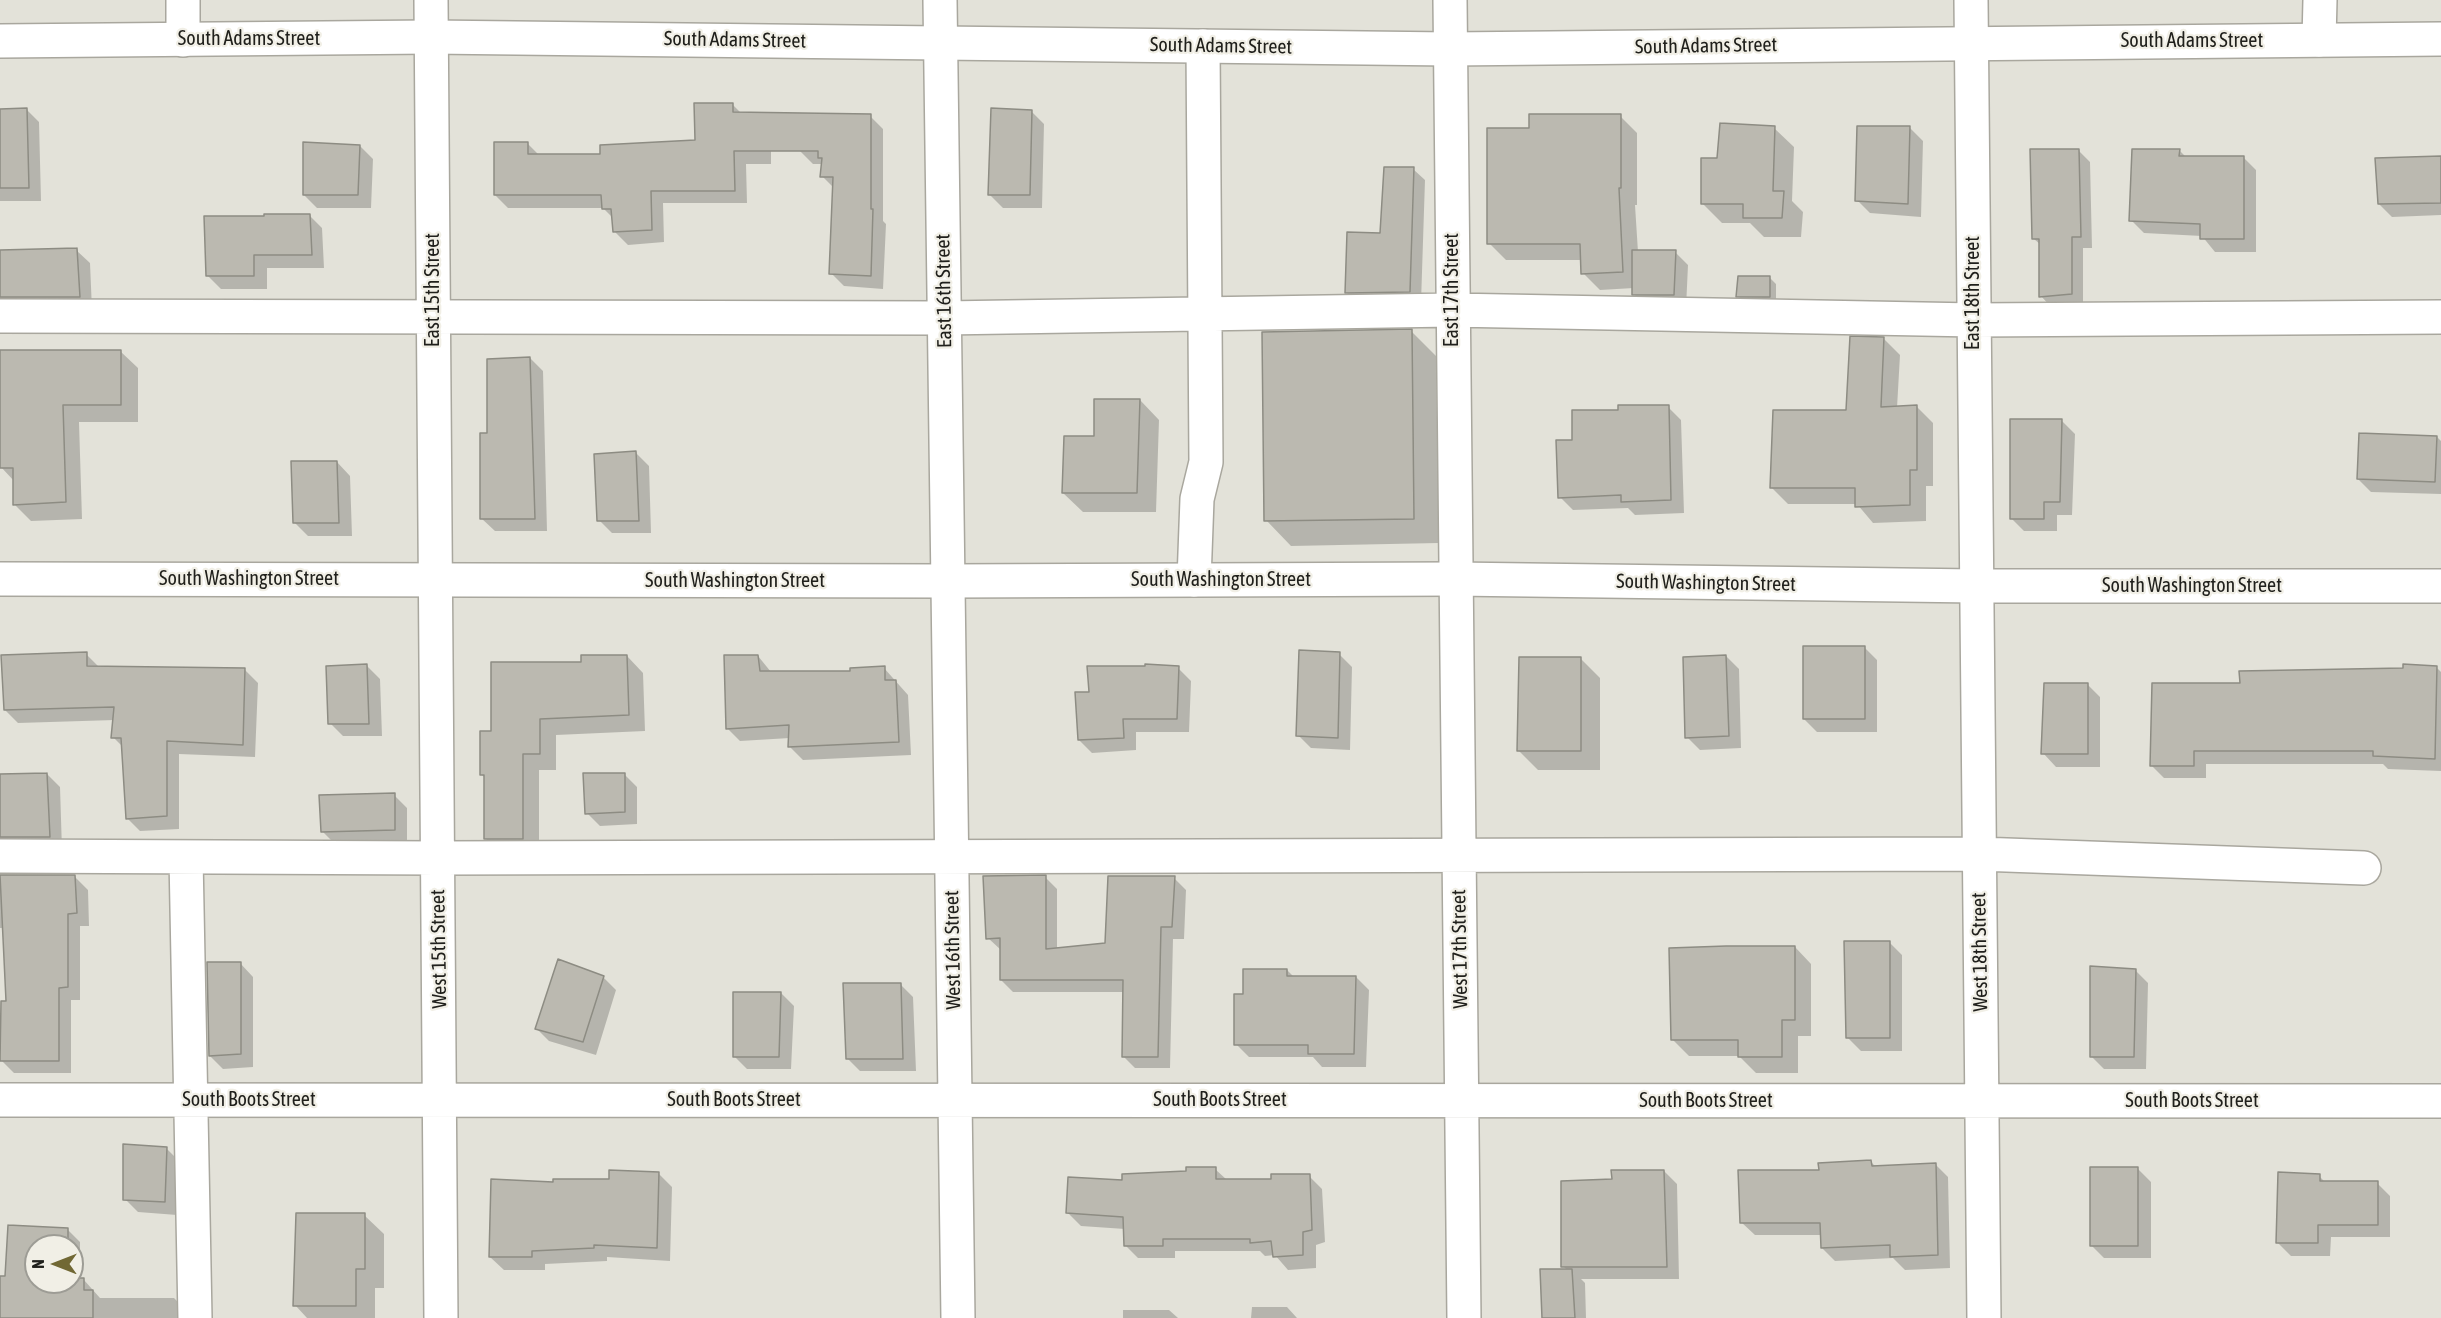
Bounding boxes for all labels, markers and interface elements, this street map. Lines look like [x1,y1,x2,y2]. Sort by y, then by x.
street label: South Adams Street [178,27,320,51]
street label: South Adams Street [664,27,806,53]
street label: South Adams Street [2121,29,2263,53]
street label: South Adams Street [1150,33,1292,59]
street label: South Adams Street [1635,33,1777,59]
street label: East 15th Street [421,233,445,347]
street label: East 17th Street [1440,233,1464,347]
street label: East 16th Street [931,234,957,348]
street label: East 18th Street [1961,236,1985,350]
street label: South Washington Street [159,567,339,591]
street label: South Washington Street [1131,568,1311,592]
street label: South Washington Street [645,569,825,593]
street label: South Washington Street [1616,569,1796,597]
street label: South Washington Street [2102,574,2282,598]
street label: West 15th Street [426,889,452,1009]
street label: West 17th Street [1447,889,1473,1009]
street label: West 16th Street [940,890,966,1010]
street label: West 18th Street [1967,892,1993,1012]
street label: South Boots Street [182,1088,316,1112]
street label: South Boots Street [667,1088,801,1112]
street label: South Boots Street [1153,1088,1287,1112]
street label: South Boots Street [1639,1089,1773,1113]
street label: South Boots Street [2125,1089,2259,1113]
north arrow [24,1234,84,1294]
text: N [29,1259,47,1269]

